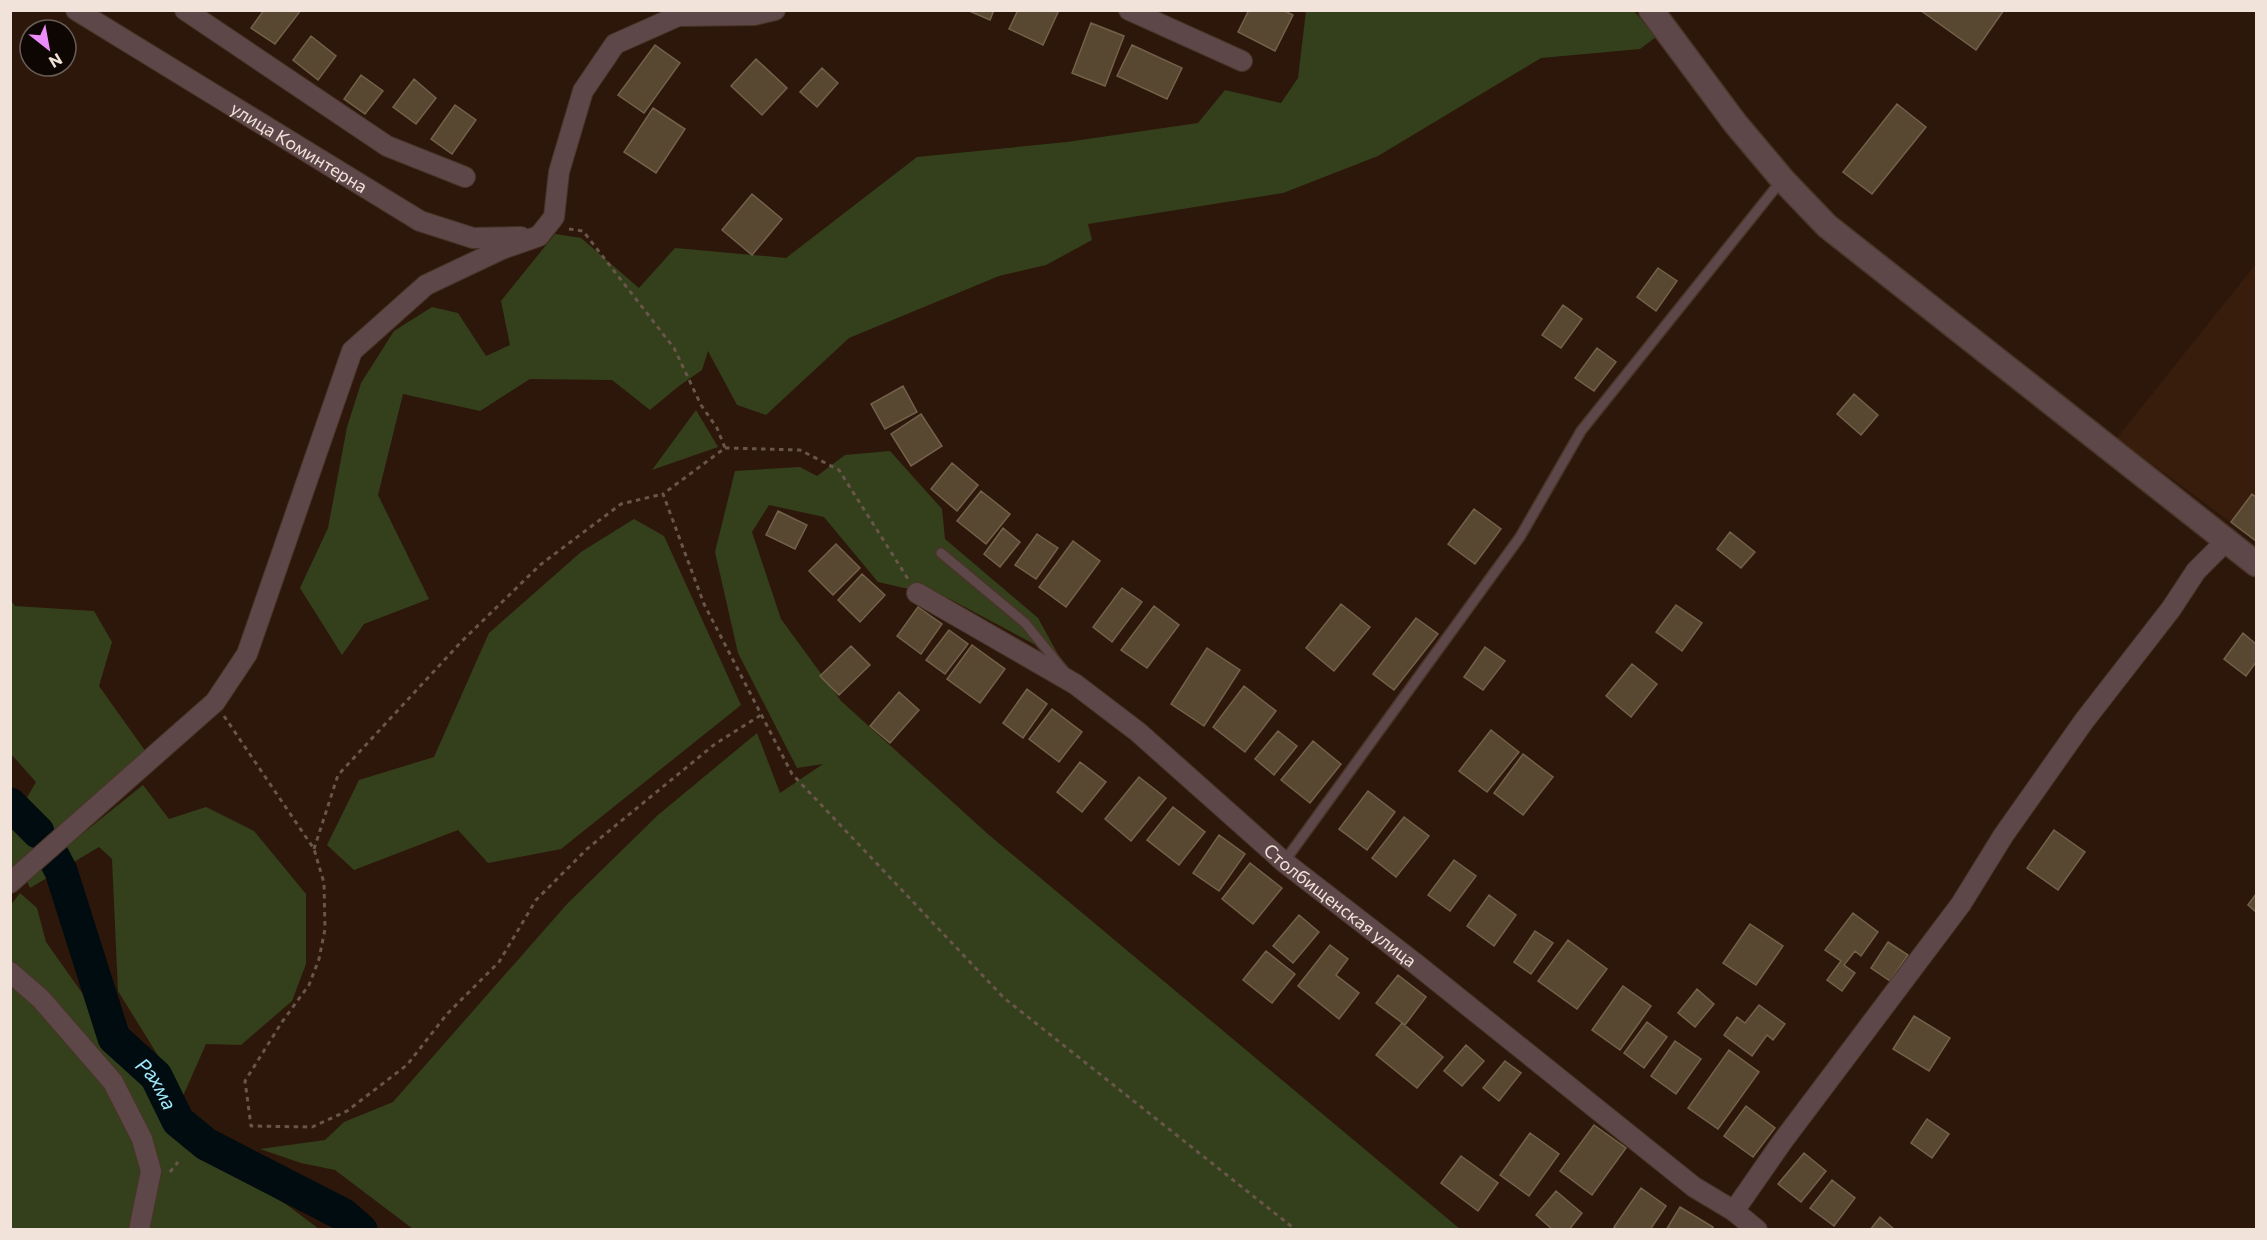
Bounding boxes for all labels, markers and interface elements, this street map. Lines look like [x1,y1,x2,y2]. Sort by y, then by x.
north arrow [18,18,78,78]
text: N [46,50,66,73]
street label: улица Коминтерна [227,97,372,197]
street label: Столбищенская улица [1260,839,1421,972]
water label: Рахма [131,1052,182,1113]

